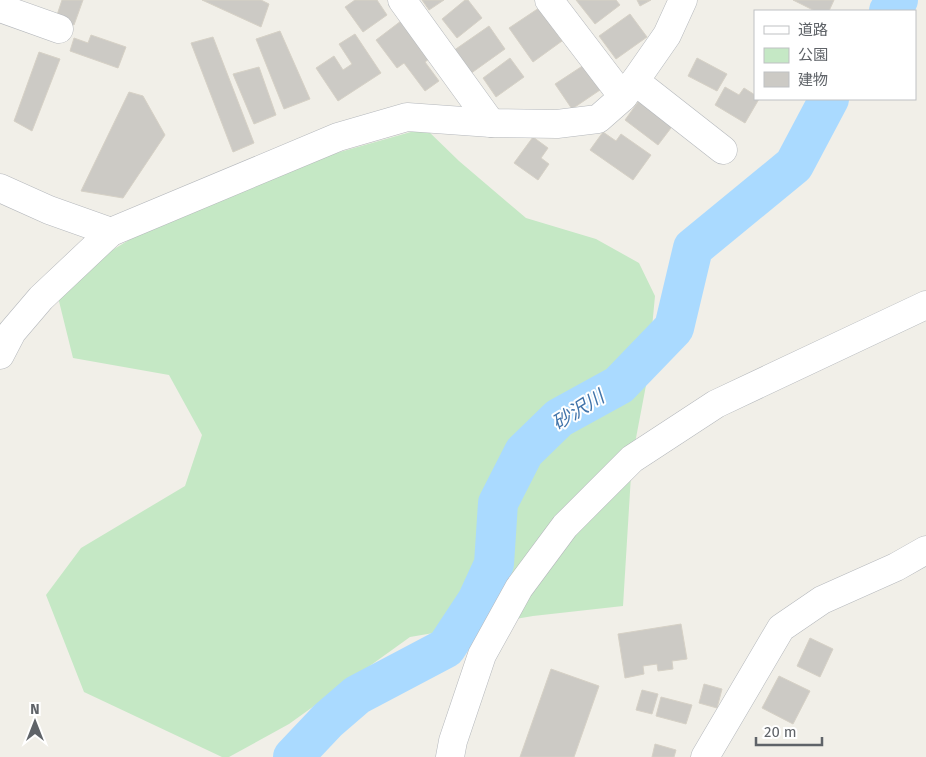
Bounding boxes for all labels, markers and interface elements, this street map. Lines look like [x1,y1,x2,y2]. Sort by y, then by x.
legend [754,10,916,100]
text: 道路 [798,21,828,39]
text: 公園 [798,46,828,64]
text: 建物 [798,71,828,89]
water label: 砂沢川 [548,384,610,435]
north arrow [10,697,60,747]
text: N [30,701,40,718]
scale bar [756,714,822,746]
text: 20 m [764,723,797,741]

